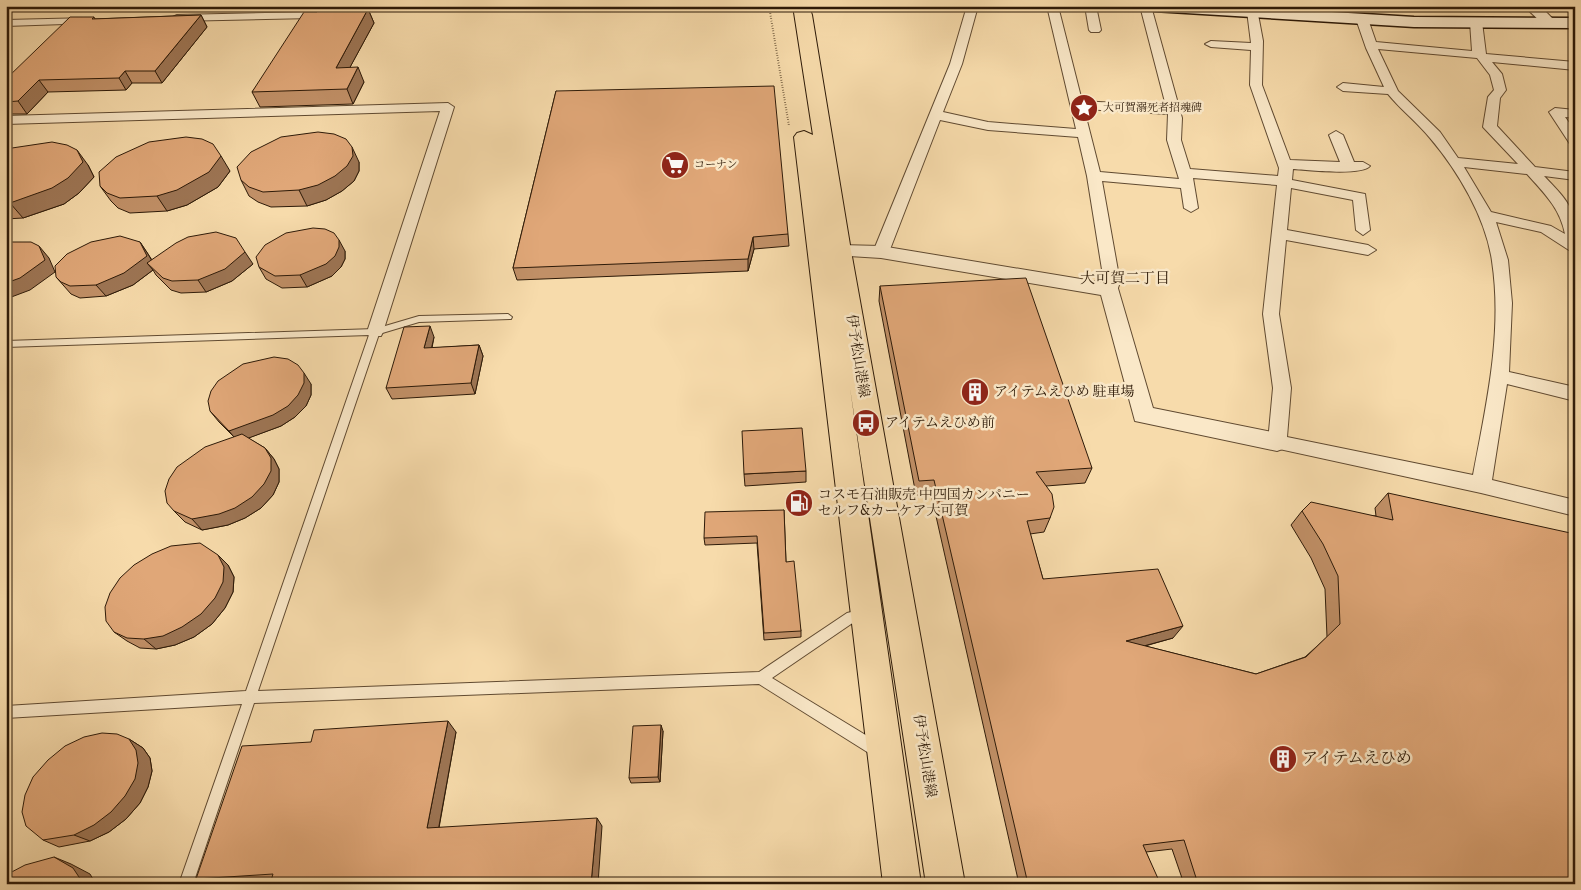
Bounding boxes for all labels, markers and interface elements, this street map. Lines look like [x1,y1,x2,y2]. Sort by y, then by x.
place icon: 大可賀溺死者招魂碑 [1069,93,1099,123]
place label: 大可賀溺死者招魂碑 [1103,101,1202,116]
supermarket icon: コーナン [660,150,690,180]
place label: コーナン [694,158,737,173]
district label: 大可賀二丁目 [1080,269,1170,290]
street label: 伊予松山港線 [841,313,873,399]
building icon: アイテムえひめ 駐車場 [960,377,990,407]
place label: アイテムえひめ 駐車場 [994,383,1135,402]
bus stop icon: アイテムえひめ前 [851,408,881,438]
place label: アイテムえひめ前 [885,414,995,433]
place label: コスモ石油販売 中四国カンパニー セルフ&カーケア大可賀 [818,486,1030,521]
fuel station icon: コスモ石油販売 中四国カンパニー セルフ&カーケア大可賀 [784,488,814,518]
street label: 伊予松山港線 [908,713,940,799]
building icon: アイテムえひめ [1268,744,1298,774]
place label: アイテムえひめ [1302,748,1412,770]

